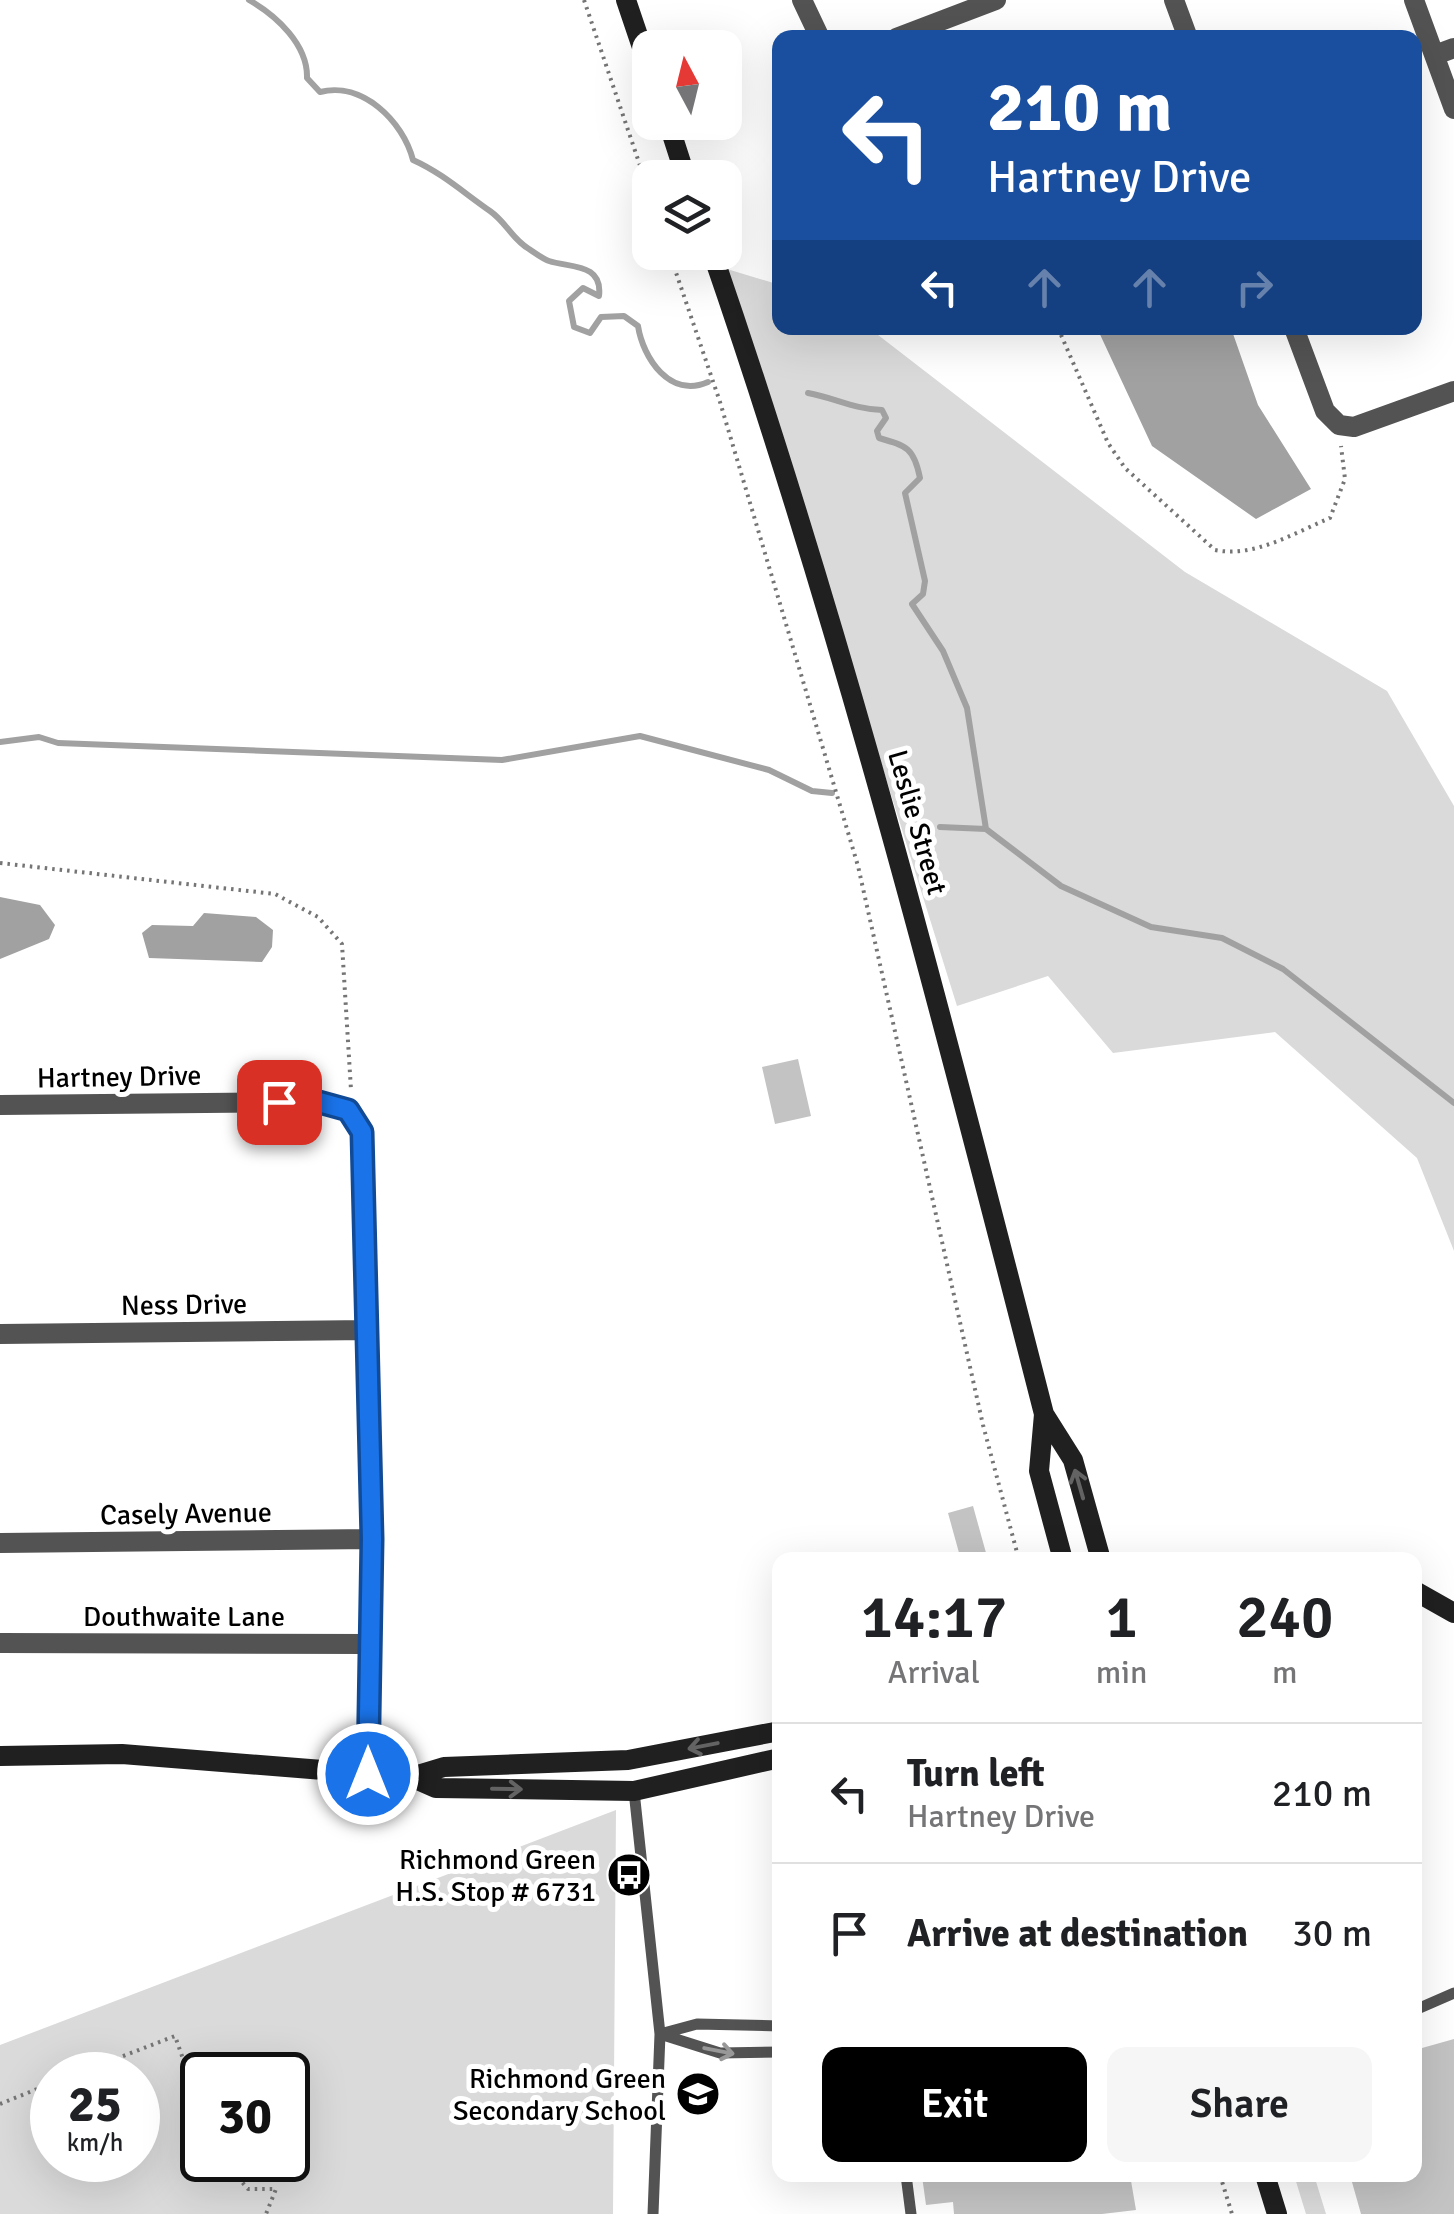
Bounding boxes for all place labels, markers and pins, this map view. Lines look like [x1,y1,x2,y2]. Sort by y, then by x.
pin [237,1060,322,1145]
place label: Richmond Green H.S. Stop # 6731 [395,1843,596,1909]
bus stop icon: Richmond Green H.S. Stop # 6731 [606,1852,652,1898]
place label: Richmond Green Secondary School [453,2062,666,2128]
school or university icon: Richmond Green Secondary School [675,2071,721,2117]

